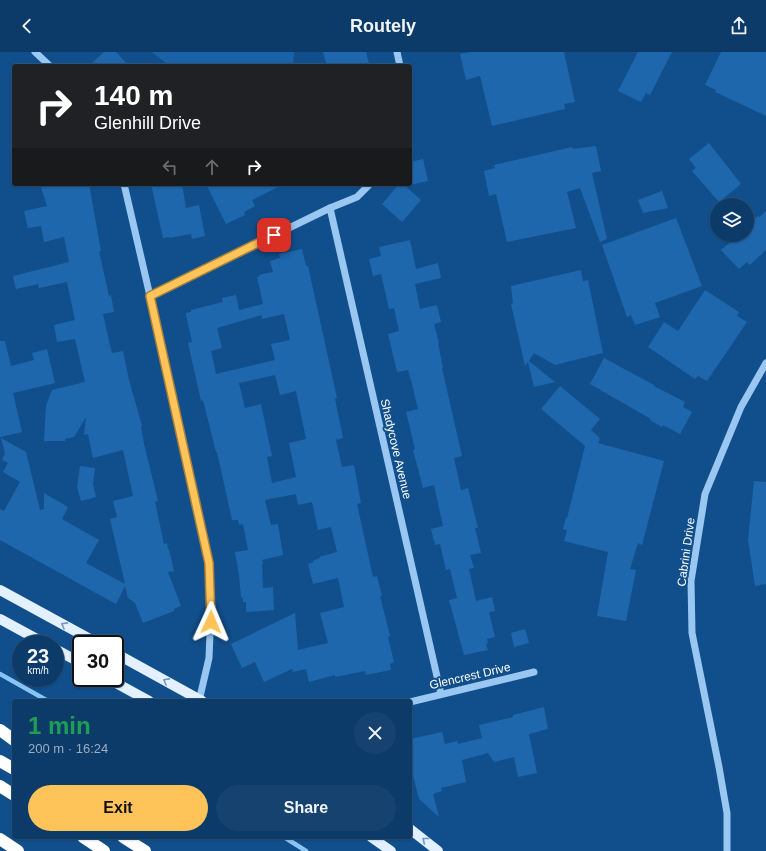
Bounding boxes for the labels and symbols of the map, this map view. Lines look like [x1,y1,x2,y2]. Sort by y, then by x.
pin [257,218,291,252]
street label: Shadycove Avenue [378,397,414,501]
street label: Cabrini Drive [674,516,698,587]
position arrow [190,601,232,643]
one-way arrow [61,623,69,630]
speed limit sign: 30 [72,635,124,687]
street label: Glencrest Drive [428,660,512,692]
one-way arrow [163,678,170,686]
one-way arrow [422,837,429,844]

